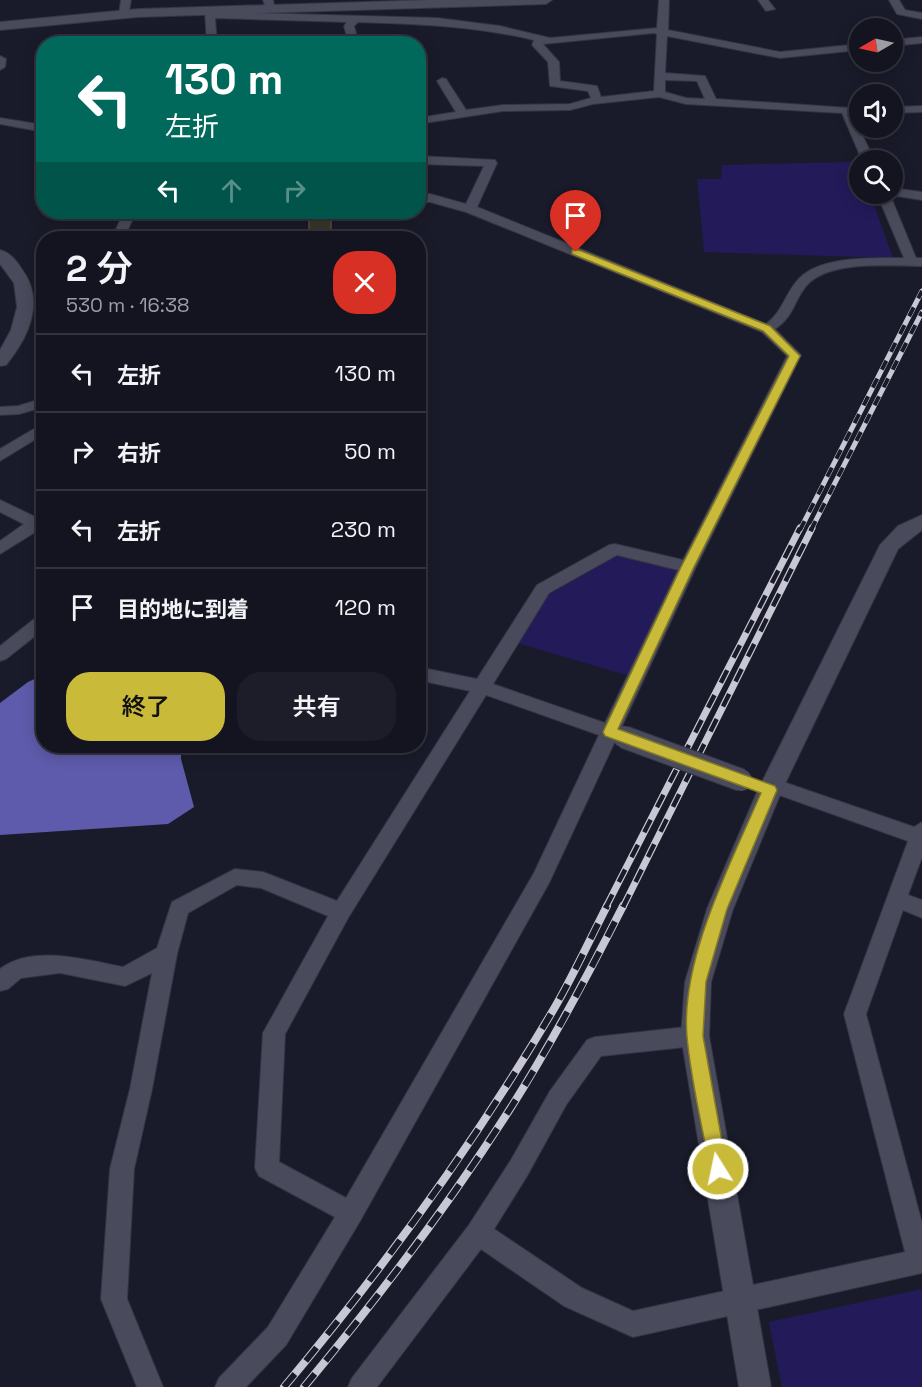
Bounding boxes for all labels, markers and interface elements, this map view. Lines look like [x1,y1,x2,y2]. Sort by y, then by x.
north arrow [849,18,903,72]
map controls [849,18,903,204]
text: 130 m [165,53,283,106]
icon: left [66,60,144,138]
button: sound [849,84,903,138]
text: 左折 [165,109,219,144]
button: search [849,150,903,204]
icon: left [152,174,185,207]
icon: ahead [215,174,248,207]
icon: right [278,174,311,207]
pin [550,190,601,252]
icon: arrive [559,199,592,232]
text: 2 分 [66,246,133,292]
button: close [333,251,396,314]
text: 530 m · 16:38 [66,292,189,318]
icon: left [66,357,99,390]
text: 130 m [335,359,396,387]
text: 左折 [117,361,161,389]
icon: right [66,435,99,468]
text: 50 m [344,437,396,465]
text: 右折 [117,439,161,467]
icon: left [66,513,99,546]
text: 230 m [331,515,396,543]
text: 左折 [117,517,161,545]
icon: arrive [66,591,99,624]
text: 120 m [335,593,396,621]
text: 目的地に到着 [117,595,249,623]
button: 終了 [66,672,225,741]
button: 共有 [237,672,396,741]
position arrow [686,1137,750,1201]

